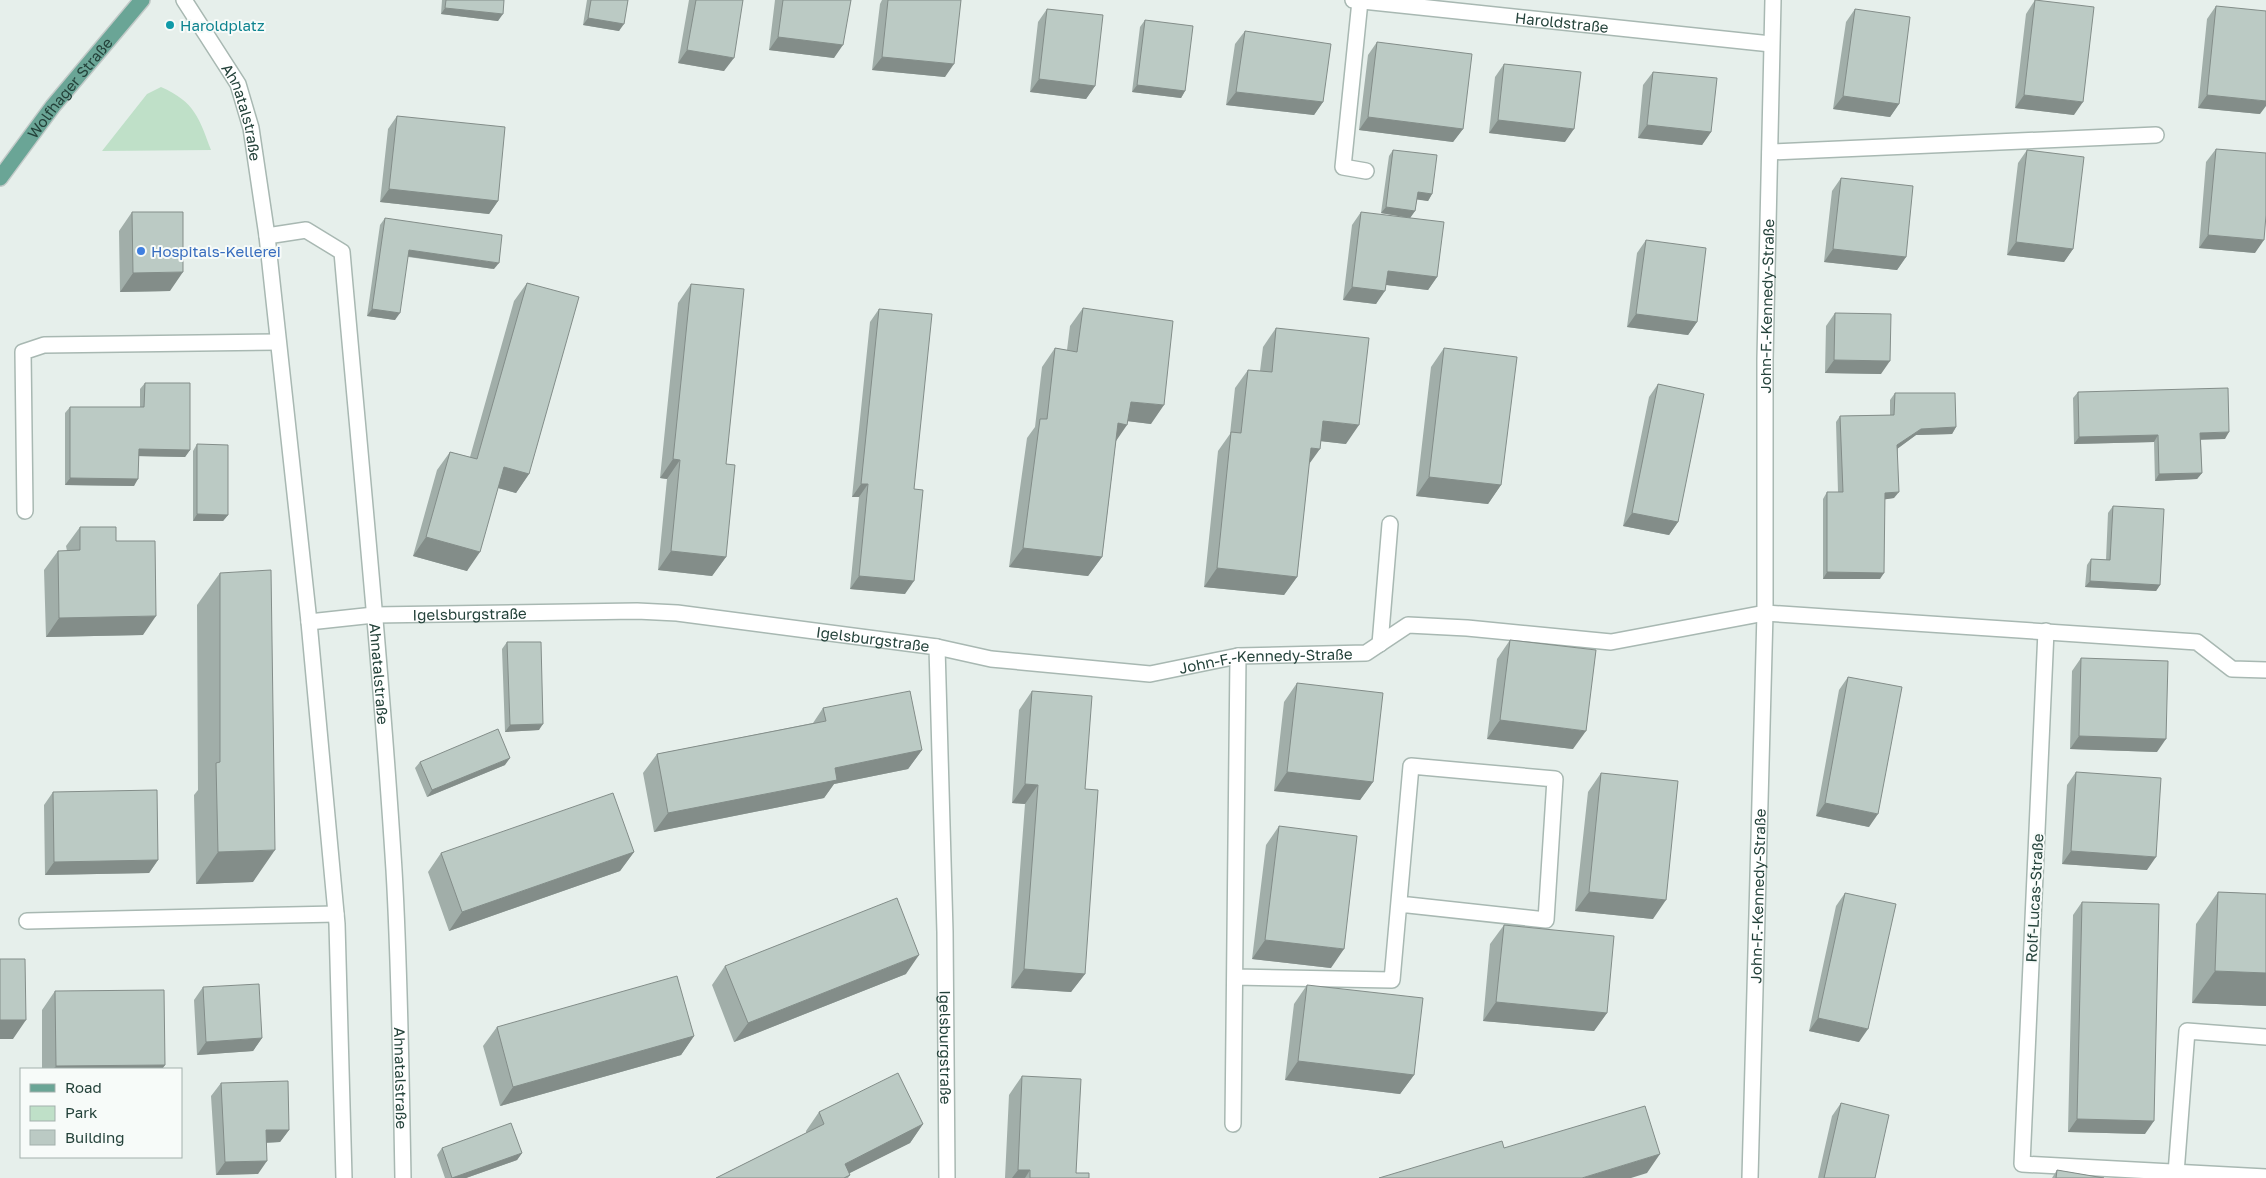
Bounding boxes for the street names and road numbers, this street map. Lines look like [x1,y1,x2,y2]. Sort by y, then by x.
street label: Haroldstraße [1514,8,1610,36]
street label: Wolfhager Straße [23,33,116,142]
street label: Ahnatalstraße [218,60,265,162]
street label: John-F.-Kennedy-Straße [1756,218,1777,394]
street label: Igelsburgstraße [412,604,527,623]
street label: Ahnatalstraße [366,622,393,725]
street label: Igelsburgstraße [815,622,931,655]
street label: John-F.-Kennedy-Straße [1177,644,1353,677]
street label: John-F.-Kennedy-Straße [1746,808,1769,984]
street label: Rolf-Lucas-Straße [2022,833,2046,963]
street label: Igelsburgstraße [936,990,955,1105]
street label: Ahnatalstraße [391,1027,411,1129]

